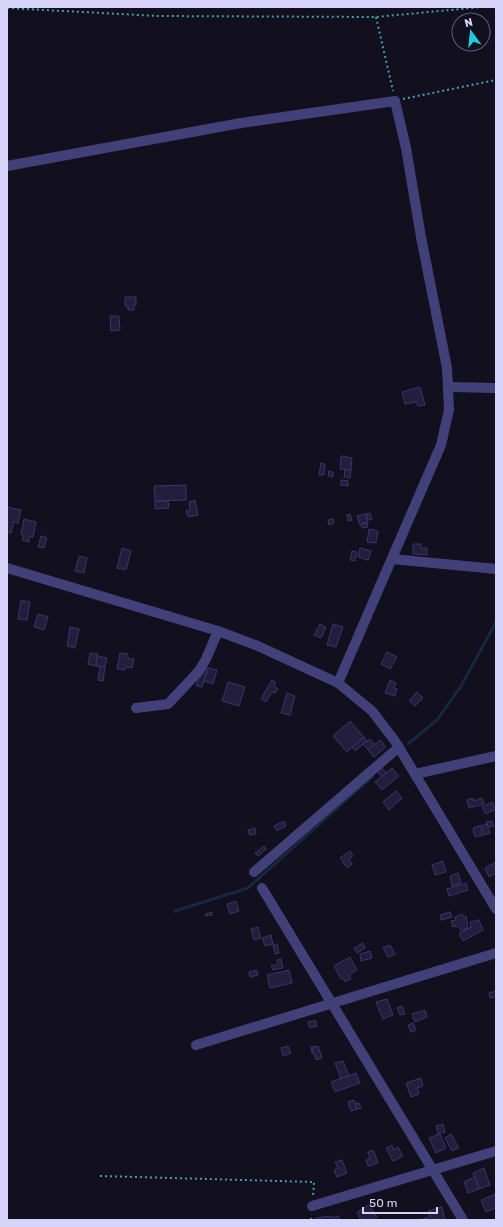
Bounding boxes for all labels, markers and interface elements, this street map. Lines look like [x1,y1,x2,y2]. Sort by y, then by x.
north arrow [451,12,491,52]
text: N [463,15,474,30]
scale bar [363,1189,437,1215]
text: 50 m [369,1196,397,1210]

